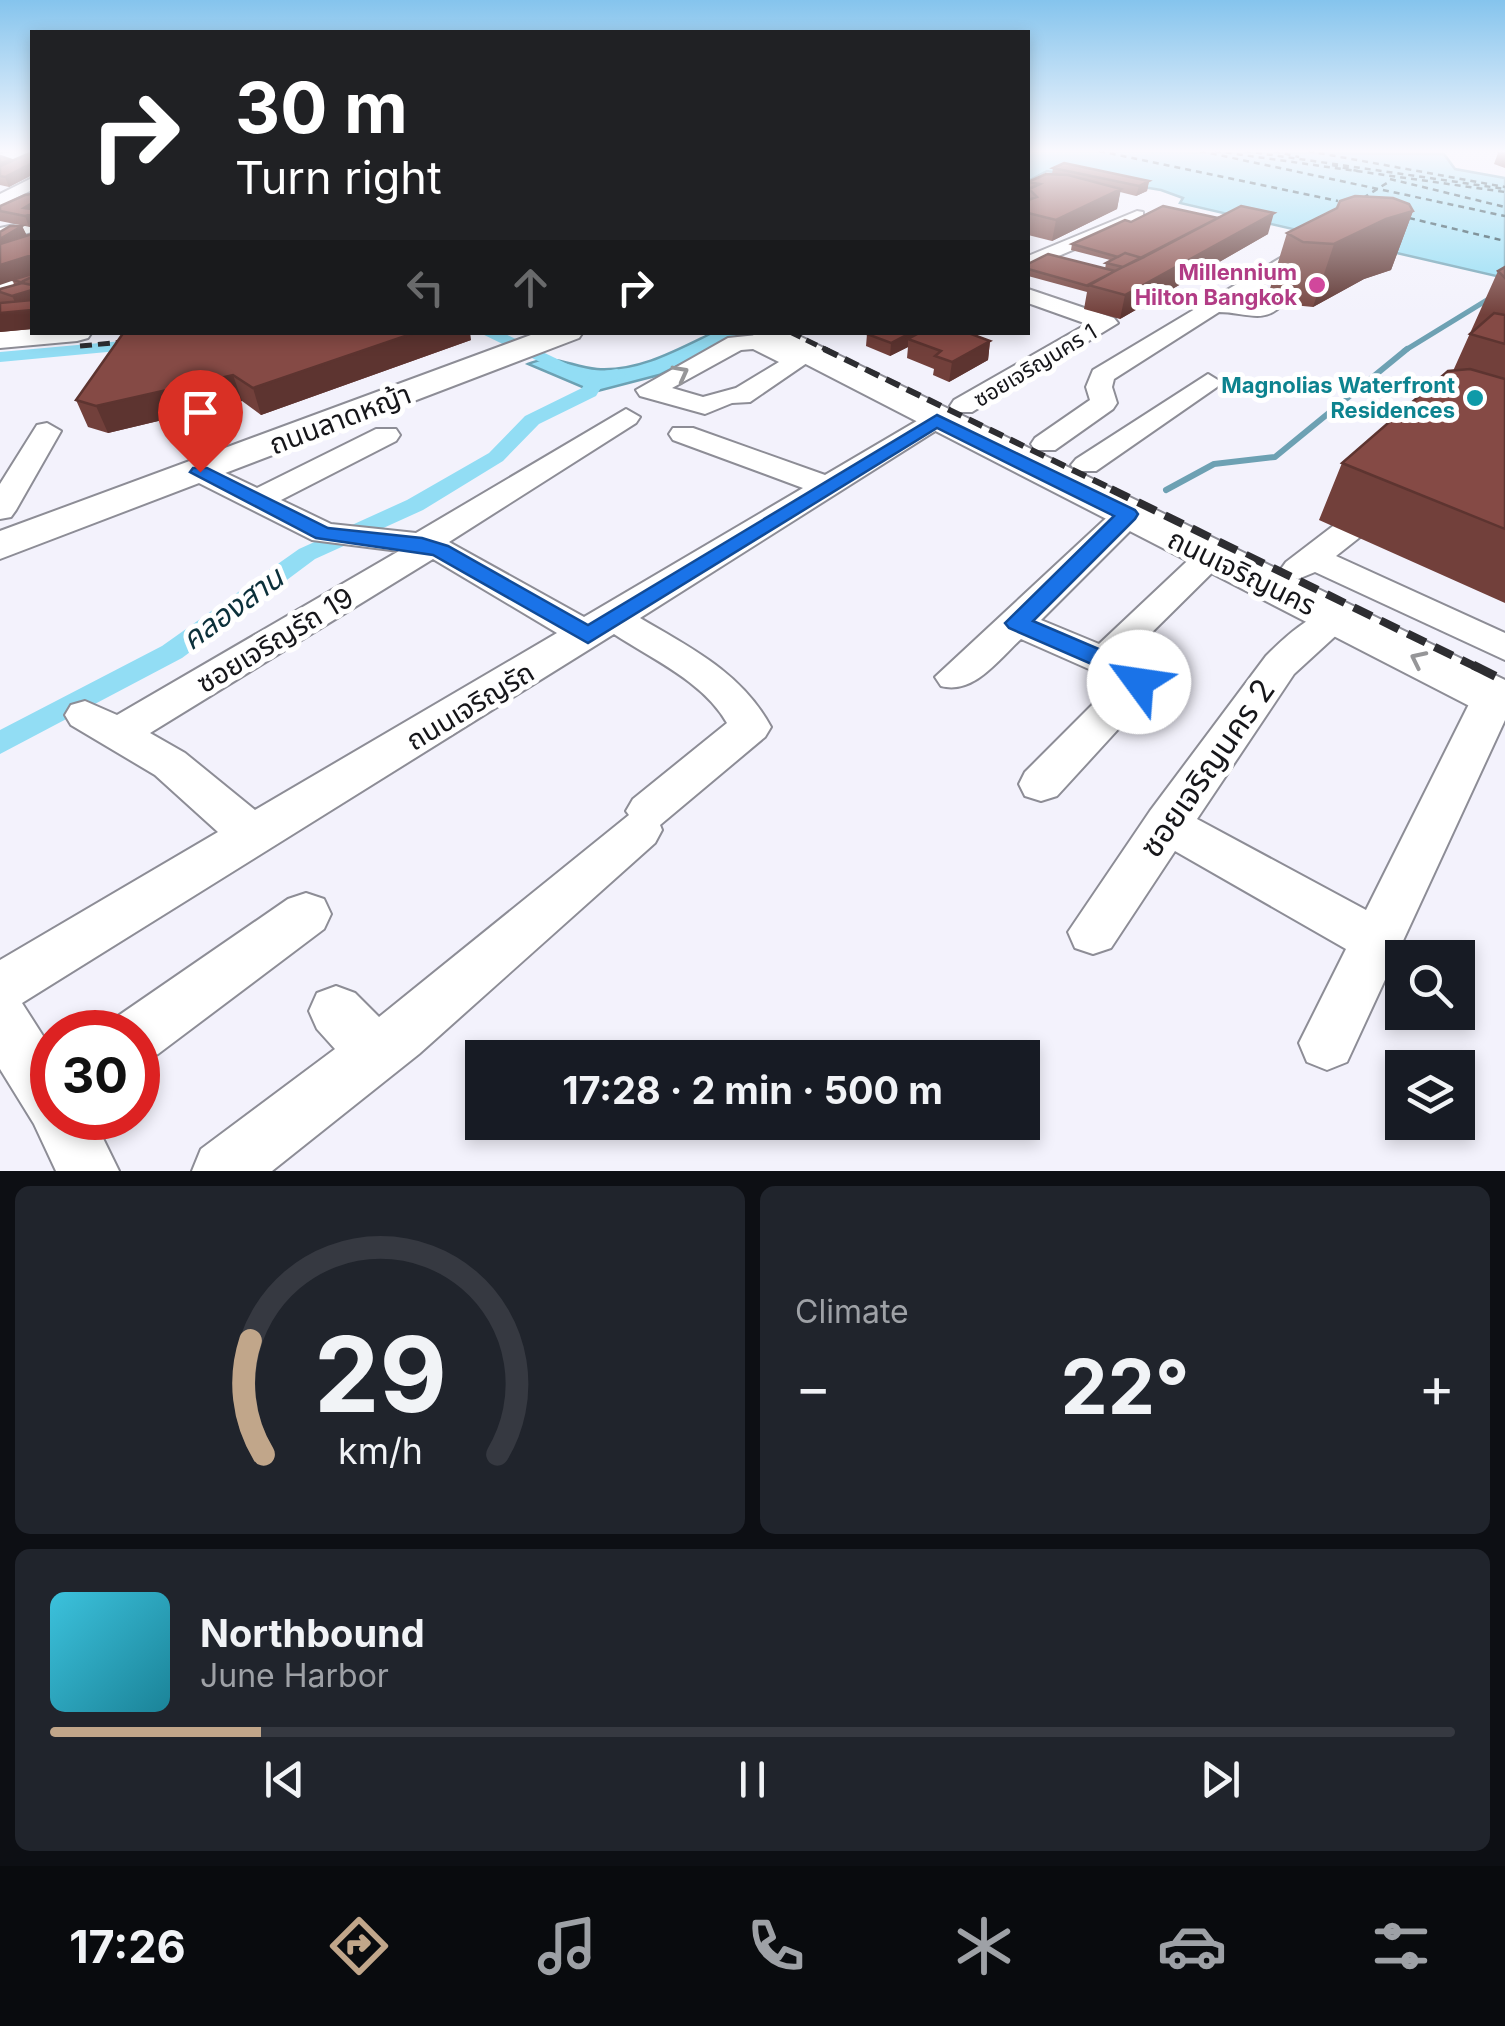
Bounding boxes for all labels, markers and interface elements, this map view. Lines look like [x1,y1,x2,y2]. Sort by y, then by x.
text: 30 m [235,65,408,150]
icon: right [70,70,200,200]
text: Turn right [235,150,442,205]
place label: Millennium Hilton Bangkok [1135,259,1297,310]
icon: left [398,260,453,315]
icon: ahead [503,260,558,315]
icon: right [608,260,663,315]
marker: Millennium Hilton Bangkok [1306,274,1328,296]
street label: ซอยเจริญนคร 1 [969,318,1101,412]
one-way arrow [670,366,688,385]
pin [158,370,243,473]
place label: Magnolias Waterfront Residences [1221,372,1455,423]
street label: ถนนลาดหญ้า [264,376,416,462]
icon: arrive [173,385,228,440]
marker: Magnolias Waterfront Residences [1464,387,1486,409]
street label: ถนนเจริญนคร [1162,522,1322,622]
water label: คลองสาน [174,558,291,657]
street label: ซอยเจริญรัถ 19 [190,580,360,700]
position arrow [1087,630,1191,734]
one-way arrow [1410,652,1428,671]
street label: ถนนเจริญรัถ [400,655,540,757]
street label: ซอยเจริญนคร 2 [1131,671,1283,865]
map controls [1385,940,1475,1140]
button: search [1385,940,1475,1030]
speed limit sign: 30 [30,1010,160,1140]
button: layers [1385,1050,1475,1140]
text: 17:28 · 2 min · 500 m [562,1067,943,1113]
text: Climate [795,1292,909,1331]
text: 29 [313,1311,447,1437]
text: 22° [1061,1341,1189,1432]
text: − [795,1354,831,1420]
text: + [1419,1354,1455,1420]
text: km/h [338,1429,422,1473]
text: Northbound [200,1610,425,1656]
text: June Harbor [200,1656,389,1695]
icon: previous [257,1752,312,1807]
icon: pause [725,1752,780,1807]
icon: next [1193,1752,1248,1807]
icon: directions [324,1911,394,1981]
icon: music [532,1911,602,1981]
icon: phone [741,1911,811,1981]
icon: climate [949,1911,1019,1981]
icon: car [1157,1911,1227,1981]
icon: filters [1366,1911,1436,1981]
text: 17:26 [69,1919,186,1974]

